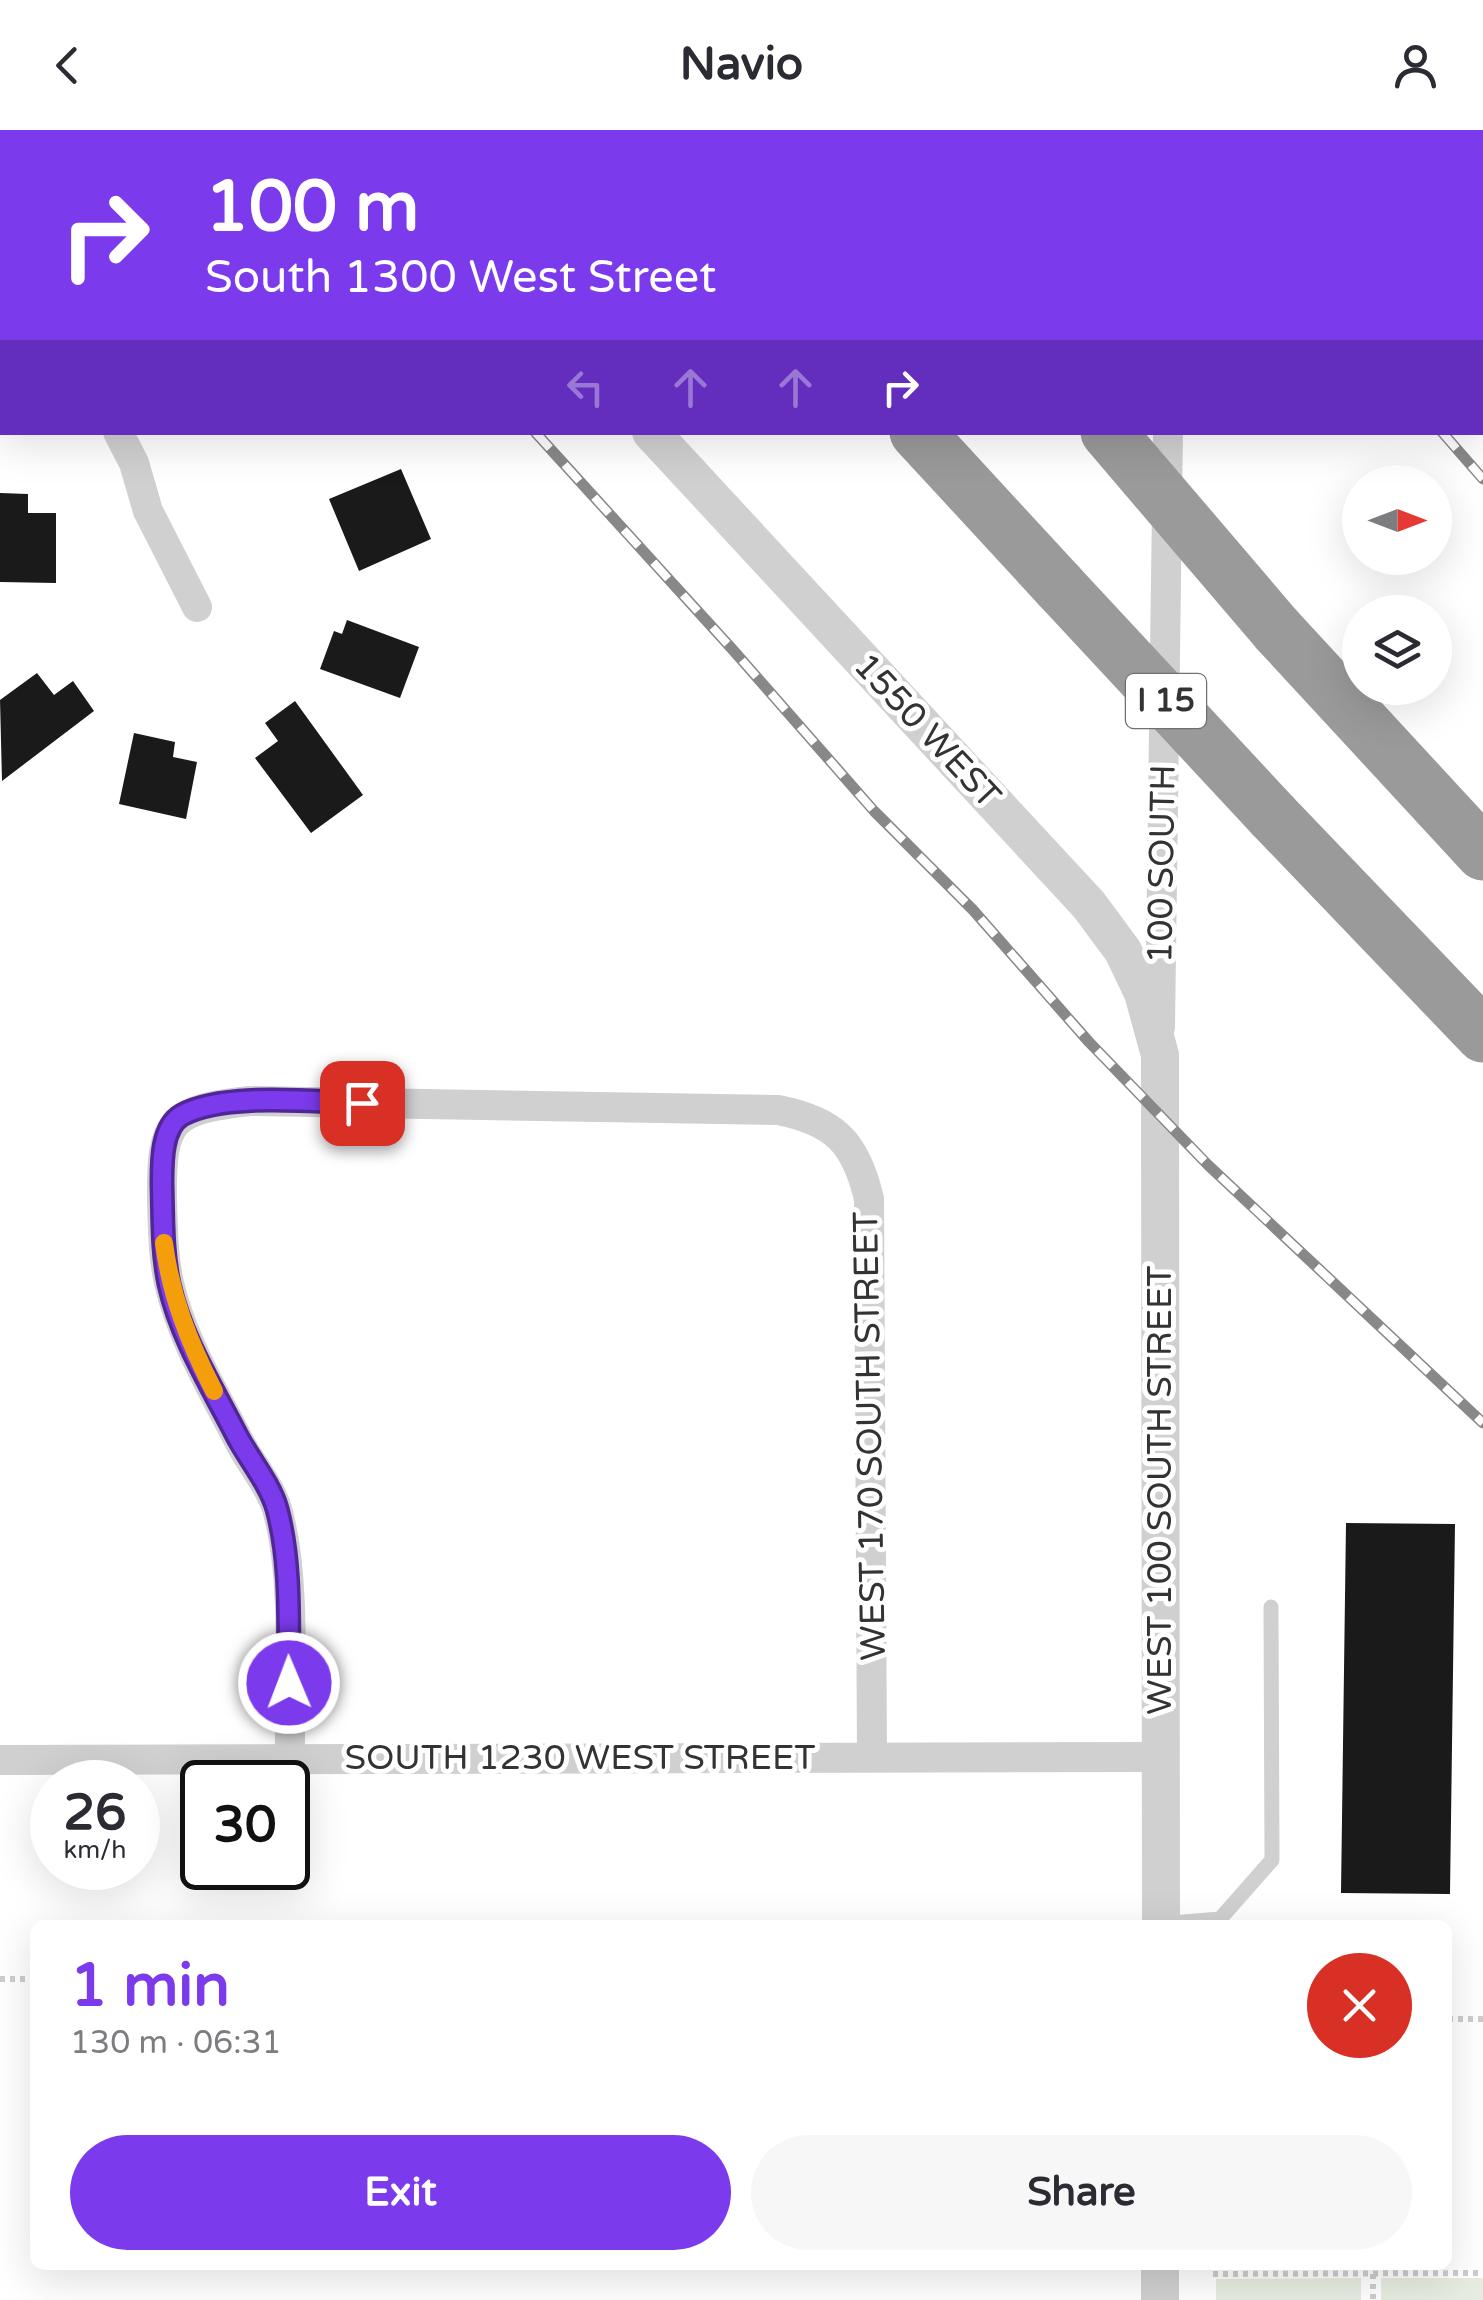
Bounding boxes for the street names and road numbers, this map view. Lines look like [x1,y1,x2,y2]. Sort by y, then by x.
street label: 1550 WEST [845,645,1009,817]
road number: I 15 [1126,674,1206,728]
street label: 100 SOUTH [1139,764,1185,964]
street label: WEST 170 SOUTH STREET [845,1211,895,1661]
street label: WEST 100 SOUTH STREET [1139,1265,1181,1715]
street label: SOUTH 1230 WEST STREET [344,1737,816,1779]

